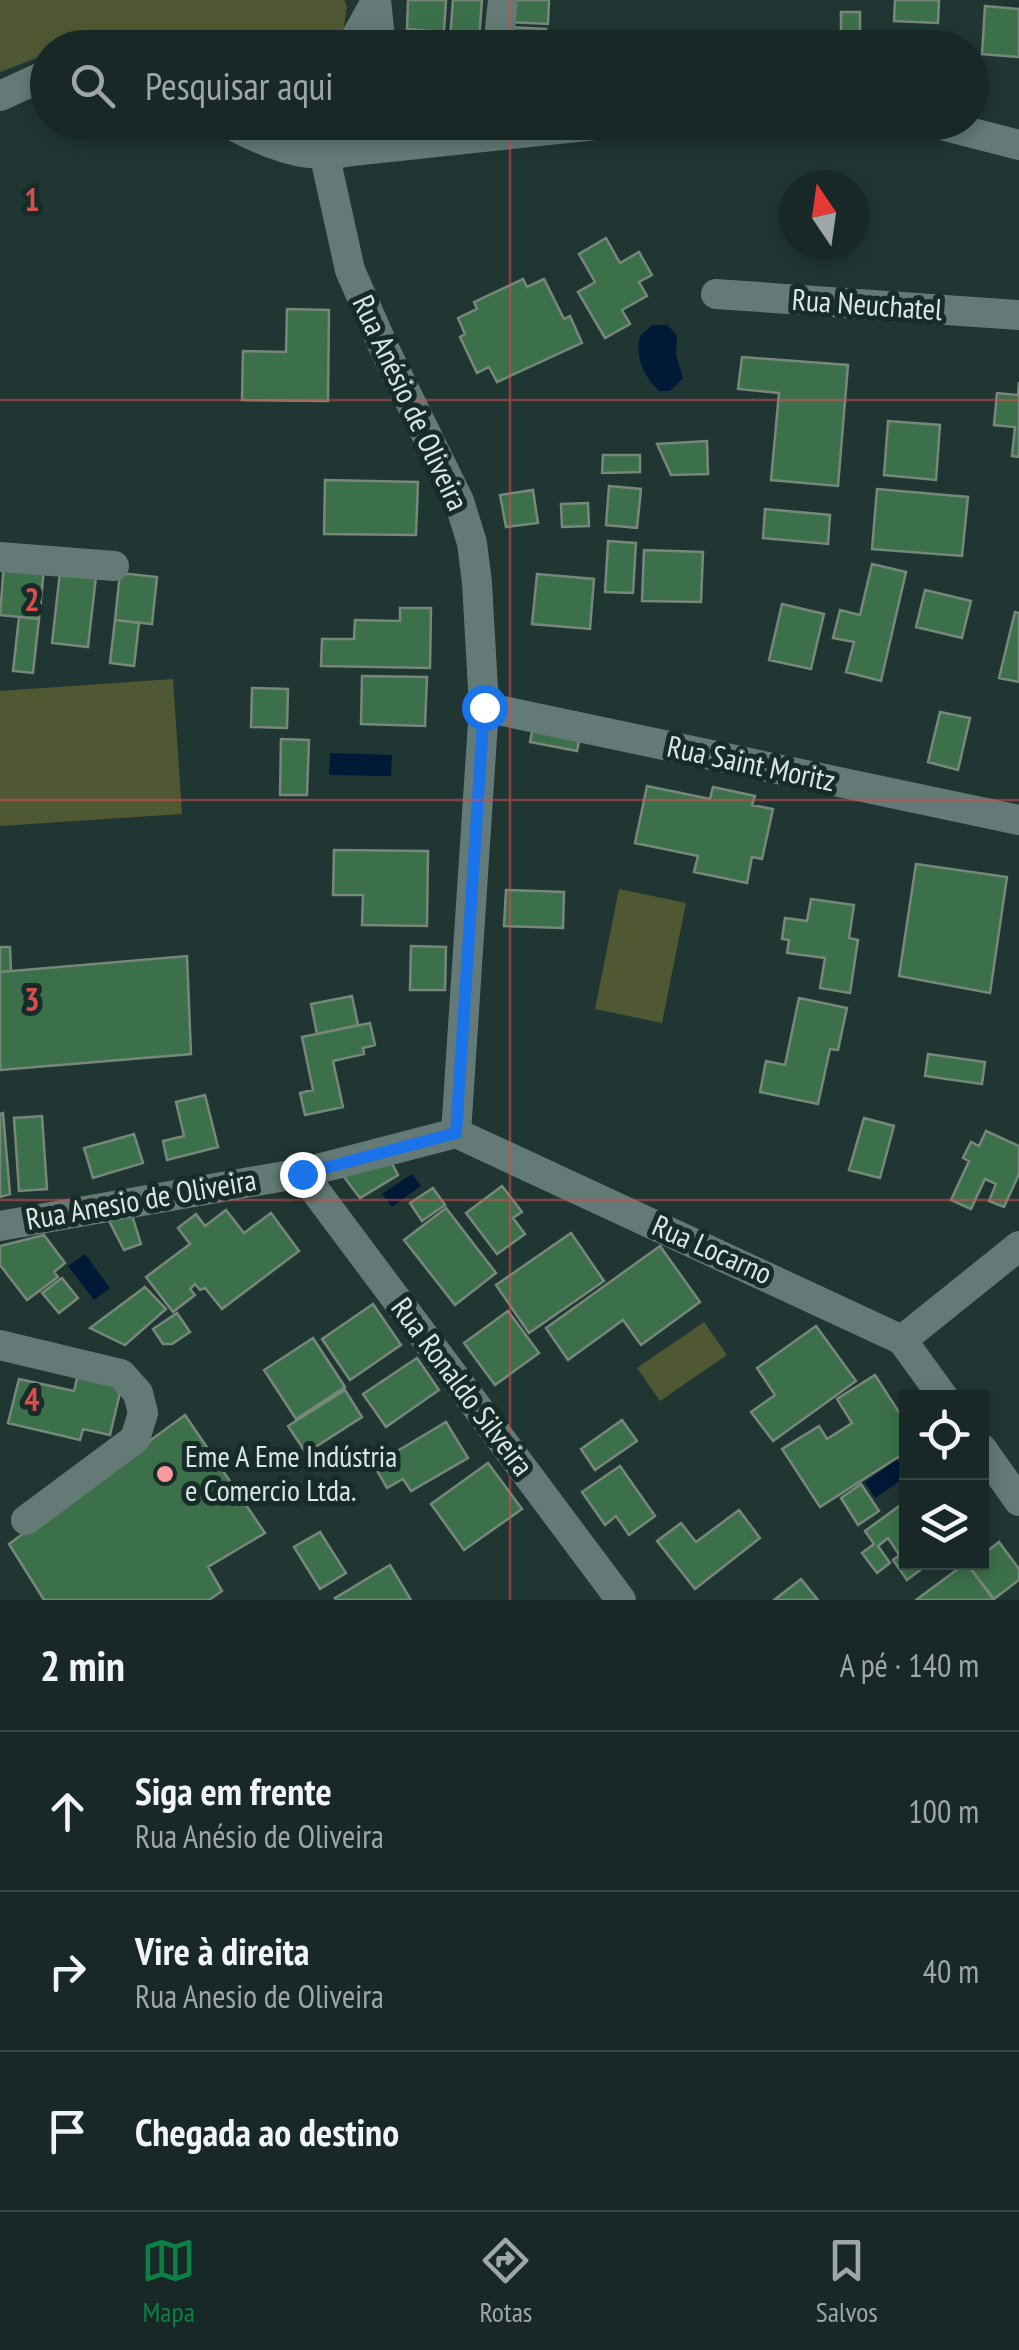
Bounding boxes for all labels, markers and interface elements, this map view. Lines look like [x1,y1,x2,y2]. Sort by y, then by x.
search box [30,30,989,140]
icon: search [65,58,120,113]
text: Pesquisar aqui [145,61,334,110]
north arrow [779,170,869,260]
text: 1 [24,178,40,220]
street label: Rua Neuchatel [791,279,944,328]
street label: Rua Anésio de Oliveira [344,288,478,516]
text: 2 [24,578,40,620]
route start [462,685,508,731]
street label: Rua Saint Moritz [664,726,839,799]
text: 3 [24,978,40,1020]
route end [280,1152,326,1198]
street label: Rua Anesio de Oliveira [23,1159,259,1238]
street label: Rua Locarno [647,1205,779,1292]
street label: Rua Ronaldo Silveira [383,1289,543,1483]
text: 4 [24,1378,40,1420]
map controls [899,1390,989,1570]
button: locate [899,1390,989,1480]
place label: Eme A Eme Indústria e Comercio Ltda. [185,1436,397,1509]
marker: Eme A Eme Indústria e Comercio Ltda. [154,1463,176,1485]
button: layers [899,1480,989,1570]
text: 2 min [40,1638,125,1693]
text: A pé · 140 m [840,1644,979,1686]
text: Siga em frente [135,1766,332,1815]
icon: ahead [40,1784,95,1839]
text: 100 m [908,1790,979,1832]
text: Rua Anésio de Oliveira [135,1815,384,1857]
text: Vire à direita [135,1926,310,1975]
icon: right [40,1944,95,1999]
text: 40 m [923,1950,979,1992]
text: Rua Anesio de Oliveira [135,1975,384,2017]
icon: arrive [40,2104,95,2159]
text: Chegada ao destino [135,2107,399,2156]
tab: Mapa [141,2233,196,2330]
tab: Rotas [478,2233,533,2330]
tab: Salvos [816,2233,878,2330]

